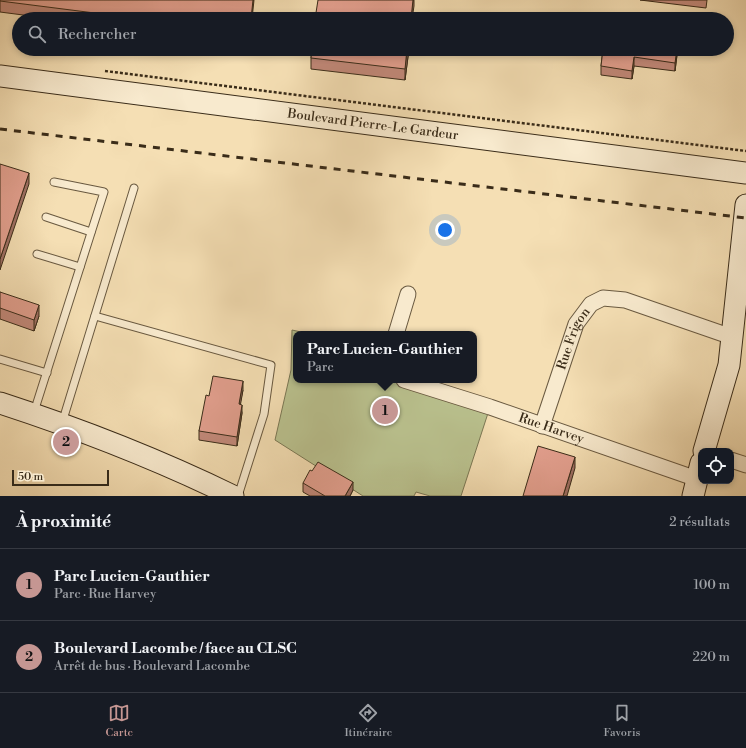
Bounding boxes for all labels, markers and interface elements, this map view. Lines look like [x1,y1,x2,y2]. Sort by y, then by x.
search box [12,12,734,56]
icon: search [26,23,48,45]
text: Rechercher [58,25,137,44]
street label: Boulevard Pierre-Le Gardeur [285,105,460,144]
your location [435,220,455,240]
street label: Rue Frigon [553,304,594,372]
popup [293,331,477,383]
text: Parc Lucien-Gauthier [307,340,463,359]
text: Parc [307,359,334,375]
pin: 1 [372,396,398,426]
street label: Rue Harvey [517,410,587,447]
pin: 2 [53,427,79,457]
map controls [698,448,734,484]
button: locate [698,448,734,484]
scale bar [12,468,109,487]
text: 50 m [18,470,43,484]
text: À proximité [16,511,111,533]
text: 2 résultats [669,514,730,530]
text: Parc Lucien-Gauthier [54,567,210,586]
text: 1 [26,577,32,593]
text: 100 m [694,577,730,593]
text: Parc · Rue Harvey [54,586,156,602]
text: Boulevard Lacombe / face au CLSC [54,639,297,658]
text: 2 [25,649,33,665]
text: 220 m [692,649,730,665]
text: Arrêt de bus · Boulevard Lacombe [54,658,250,674]
tab: Carte [106,702,133,740]
tab: Itinéraire [344,702,392,740]
tab: Favoris [604,702,640,740]

